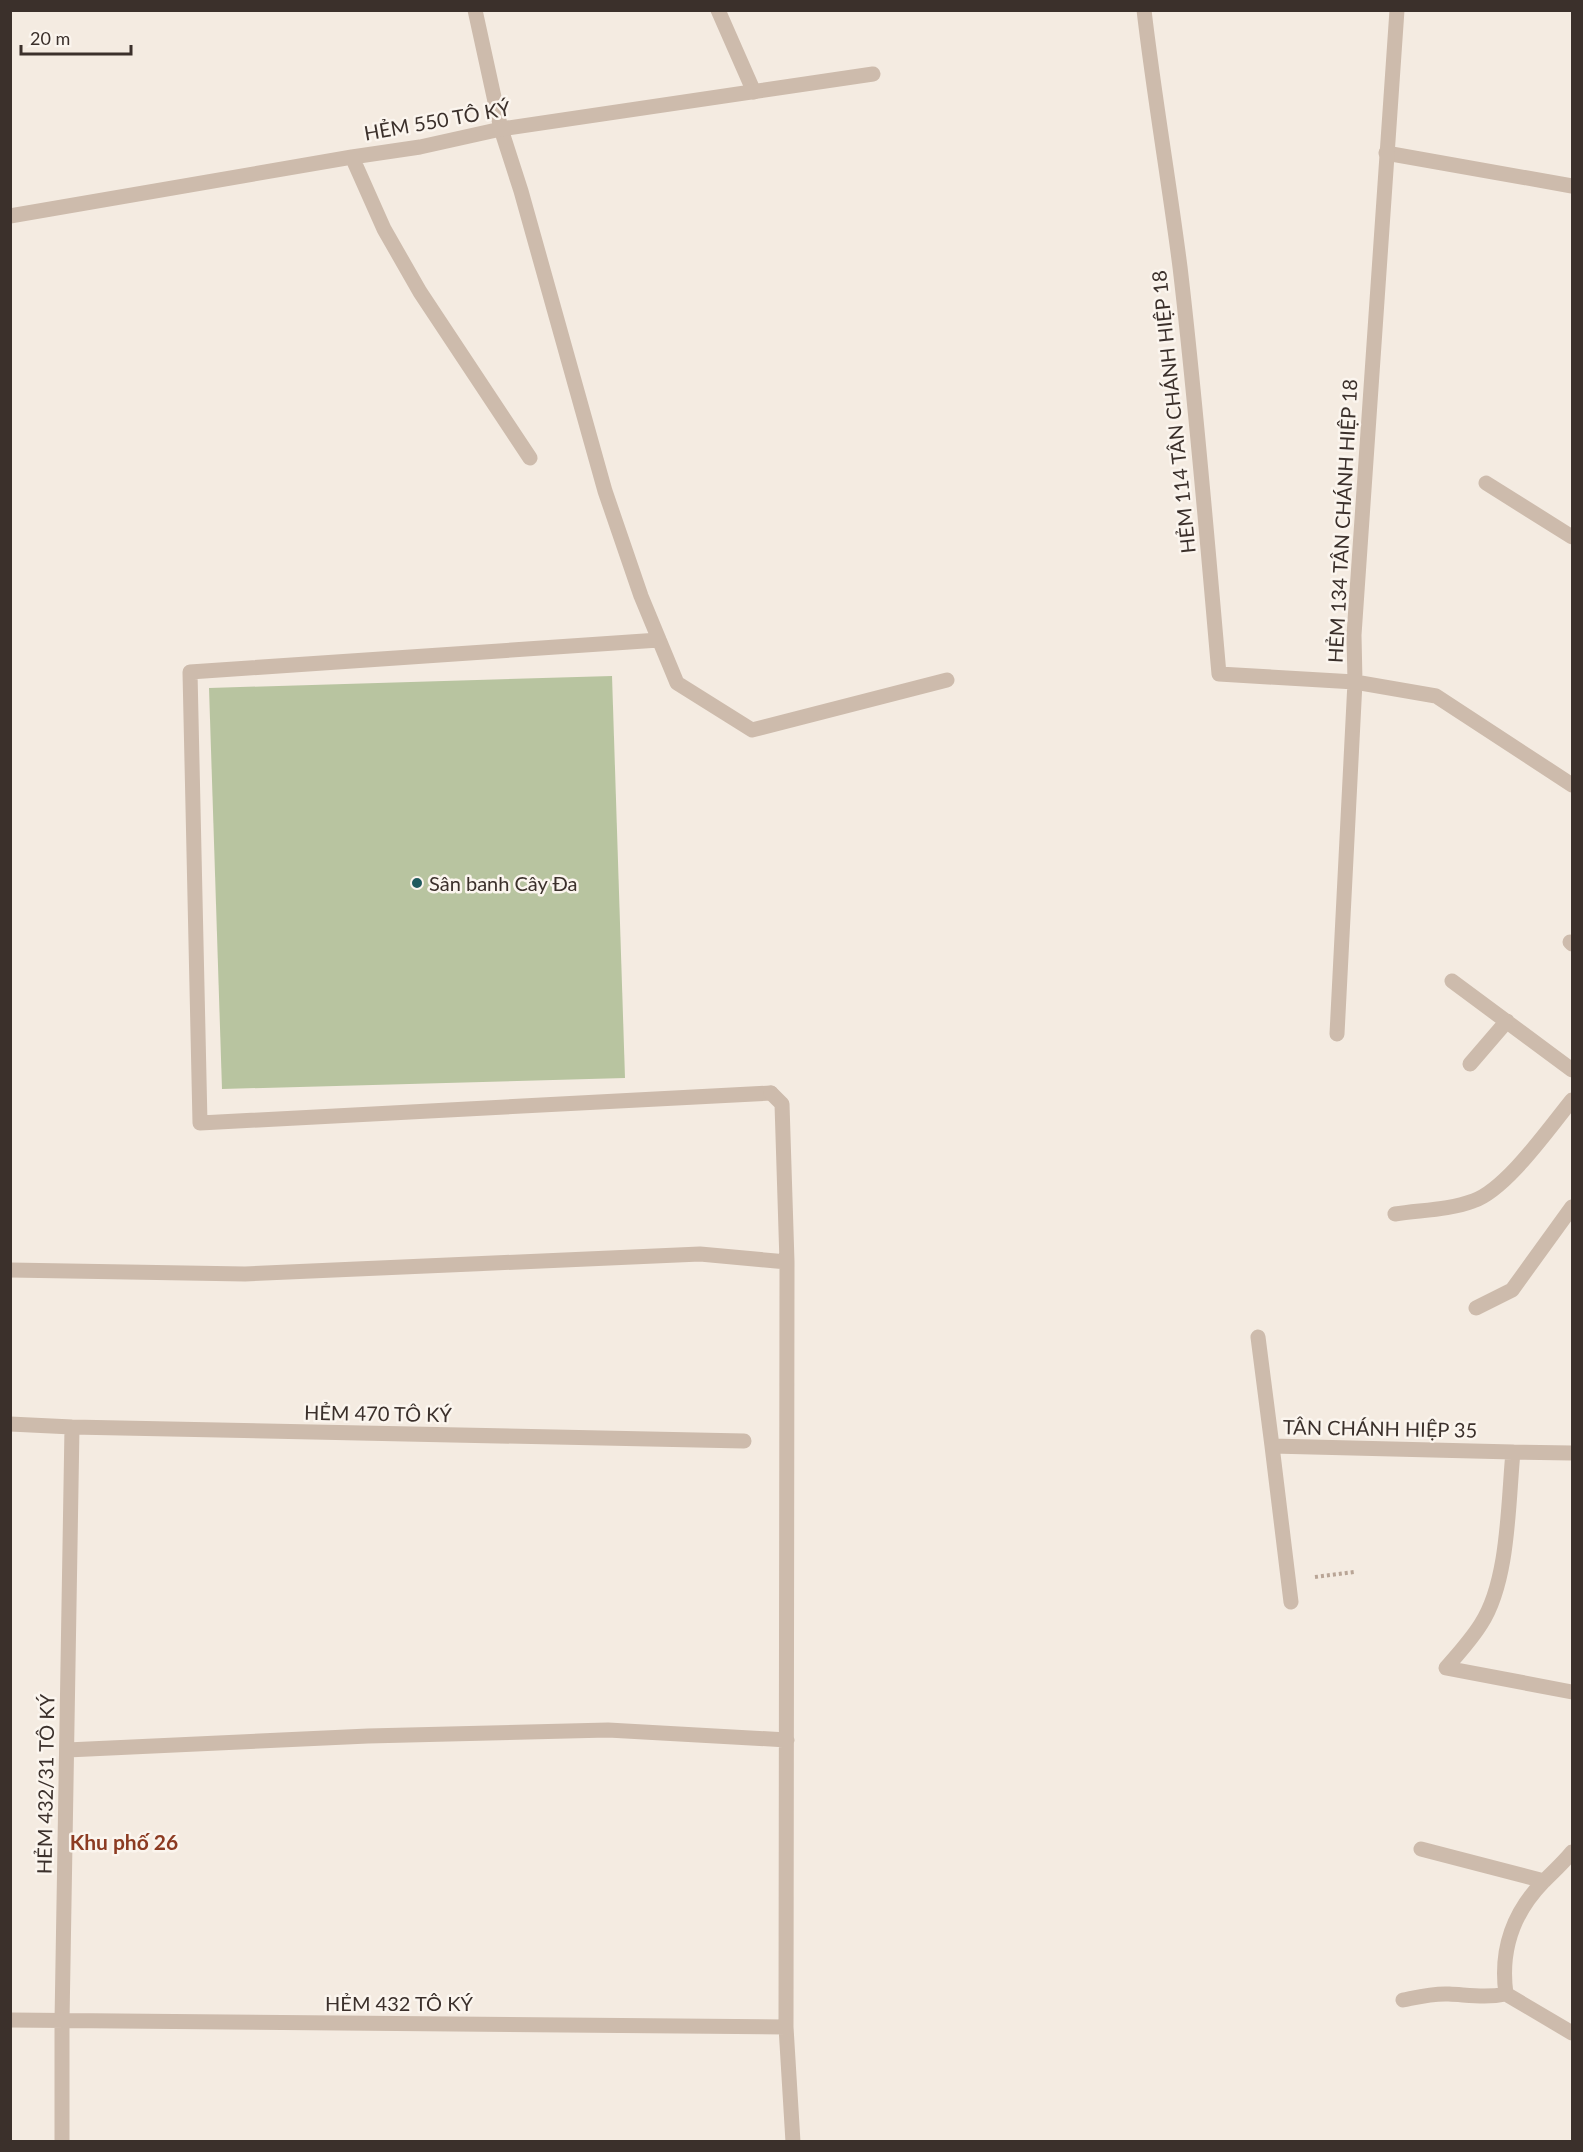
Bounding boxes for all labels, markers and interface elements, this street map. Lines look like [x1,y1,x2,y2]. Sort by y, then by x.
scale bar [21,18,130,56]
text: 20 m [30,27,70,49]
street label: HẺM 550 TÔ KÝ [362,95,512,145]
street label: HẺM 114 TÂN CHÁNH HIỆP 18 [1146,269,1200,555]
street label: HẺM 134 TÂN CHÁNH HIỆP 18 [1323,378,1361,664]
place label: Sân banh Cây Đa [429,871,578,895]
marker: Sân banh Cây Đa [410,876,424,890]
street label: HẺM 470 TÔ KÝ [304,1400,453,1426]
street label: TÂN CHÁNH HIỆP 35 [1283,1414,1477,1442]
street label: HẺM 432/31 TÔ KÝ [31,1693,59,1874]
district label: Khu phố 26 [70,1829,178,1854]
street label: HẺM 432 TÔ KÝ [325,1991,473,2015]

